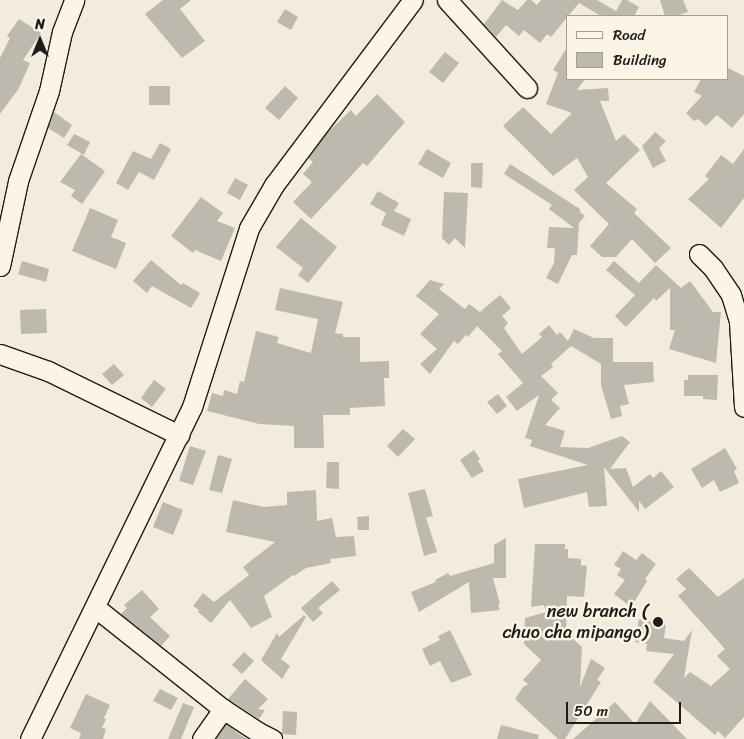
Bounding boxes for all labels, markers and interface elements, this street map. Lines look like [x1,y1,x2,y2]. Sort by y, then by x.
text: N [35,12,45,37]
north arrow [15,15,65,65]
legend [566,15,729,80]
text: Road [613,22,645,48]
text: Building [613,47,667,73]
place label: new branch ( chuo cha mipango) [503,601,648,644]
marker: new branch ( chuo cha mipango) [652,616,664,628]
scale bar [569,692,684,724]
text: 50 m [574,698,608,724]

